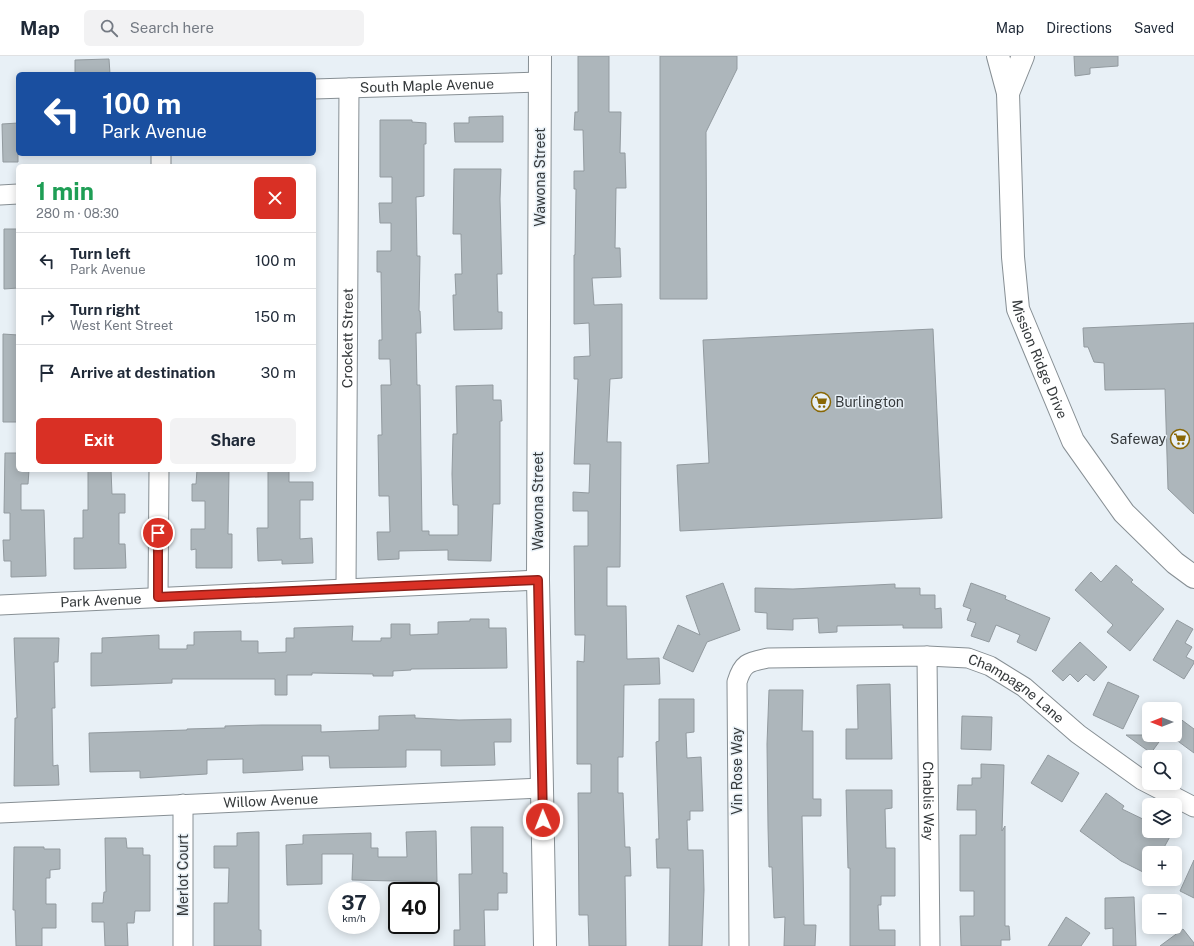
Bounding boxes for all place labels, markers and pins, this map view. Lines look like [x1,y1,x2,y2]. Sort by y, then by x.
supermarket icon: Burlington [810,391,832,413]
place label: Burlington [835,394,904,410]
supermarket icon: Safeway [1169,428,1191,450]
place label: Safeway [1110,431,1167,447]
pin [141,516,175,550]

